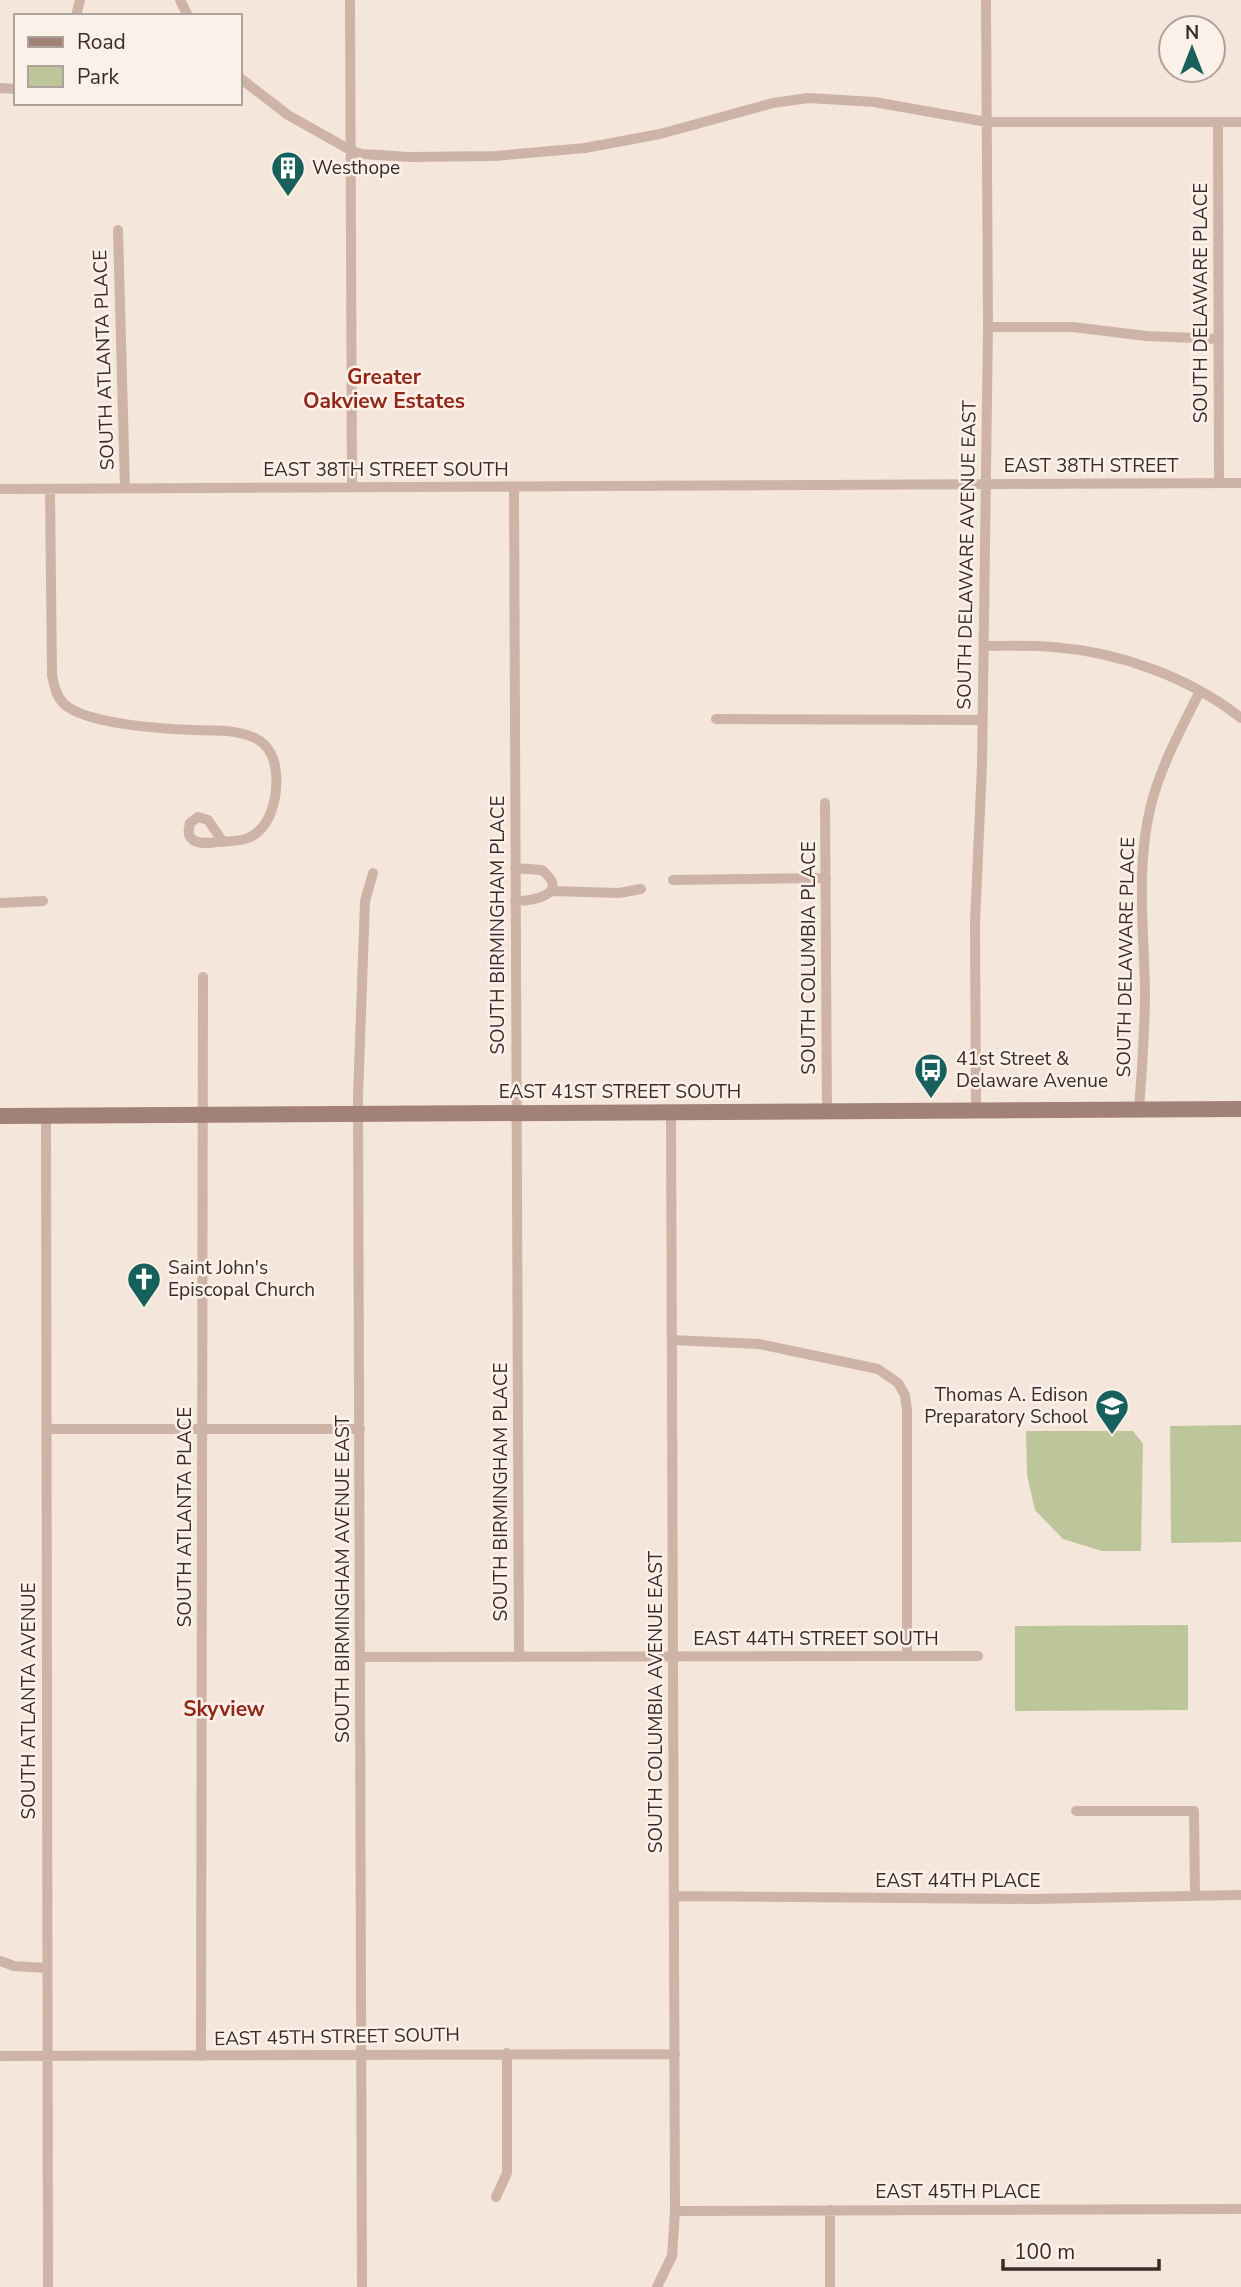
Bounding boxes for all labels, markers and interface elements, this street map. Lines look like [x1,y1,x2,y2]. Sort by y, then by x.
legend [14,14,242,105]
north arrow [1157,14,1227,84]
text: N [1185,20,1199,46]
text: Road [77,28,126,56]
text: Park [77,63,119,91]
building icon: Westhope [269,149,307,198]
place label: Westhope [312,155,400,181]
street label: SOUTH DELAWARE PLACE [1188,183,1214,423]
street label: SOUTH ATLANTA PLACE [87,249,121,471]
district label: Greater Oakview Estates [303,363,465,415]
street label: SOUTH DELAWARE AVENUE EAST [951,400,983,710]
street label: EAST 38TH STREET [1004,453,1179,479]
street label: EAST 38TH STREET SOUTH [263,457,509,483]
street label: SOUTH BIRMINGHAM PLACE [485,795,511,1055]
street label: SOUTH DELAWARE PLACE [1111,836,1141,1078]
street label: SOUTH COLUMBIA PLACE [796,841,822,1075]
place label: 41st Street & Delaware Avenue [956,1046,1108,1094]
bus stop icon: 41st Street & Delaware Avenue [912,1051,950,1100]
street label: EAST 41ST STREET SOUTH [499,1079,741,1105]
place label: Saint John's Episcopal Church [168,1255,315,1303]
church icon: Saint John's Episcopal Church [125,1260,163,1309]
street label: SOUTH BIRMINGHAM PLACE [488,1362,514,1622]
place label: Thomas A. Edison Preparatory School [924,1382,1088,1430]
school or university icon: Thomas A. Edison Preparatory School [1093,1387,1131,1436]
street label: SOUTH ATLANTA PLACE [172,1407,198,1627]
street label: SOUTH BIRMINGHAM AVENUE EAST [330,1414,356,1743]
street label: SOUTH COLUMBIA AVENUE EAST [643,1550,669,1853]
street label: SOUTH ATLANTA AVENUE [16,1582,42,1820]
street label: EAST 44TH STREET SOUTH [693,1626,939,1652]
district label: Skyview [183,1695,265,1723]
street label: EAST 44TH PLACE [875,1868,1041,1894]
street label: EAST 45TH STREET SOUTH [214,2022,460,2052]
street label: EAST 45TH PLACE [875,2179,1041,2205]
scale bar [1003,2228,1159,2272]
text: 100 m [1014,2238,1075,2266]

